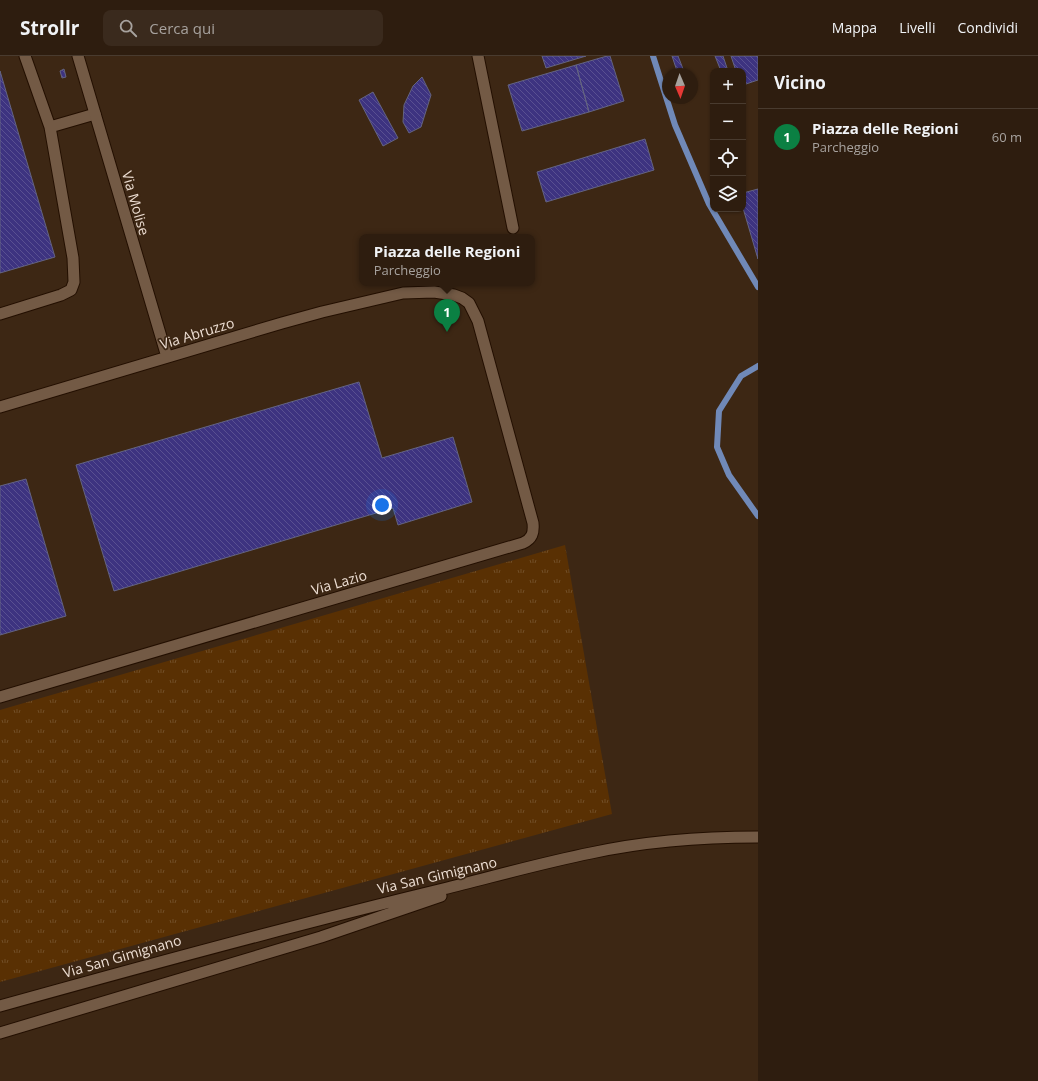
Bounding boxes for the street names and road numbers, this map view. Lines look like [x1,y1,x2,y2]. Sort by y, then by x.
street label: Via Molise [118,169,154,237]
street label: Via Abruzzo [158,313,236,353]
street label: Via Lazio [309,565,369,599]
street label: Via San Gimignano [375,852,499,898]
street label: Via San Gimignano [61,930,183,982]

